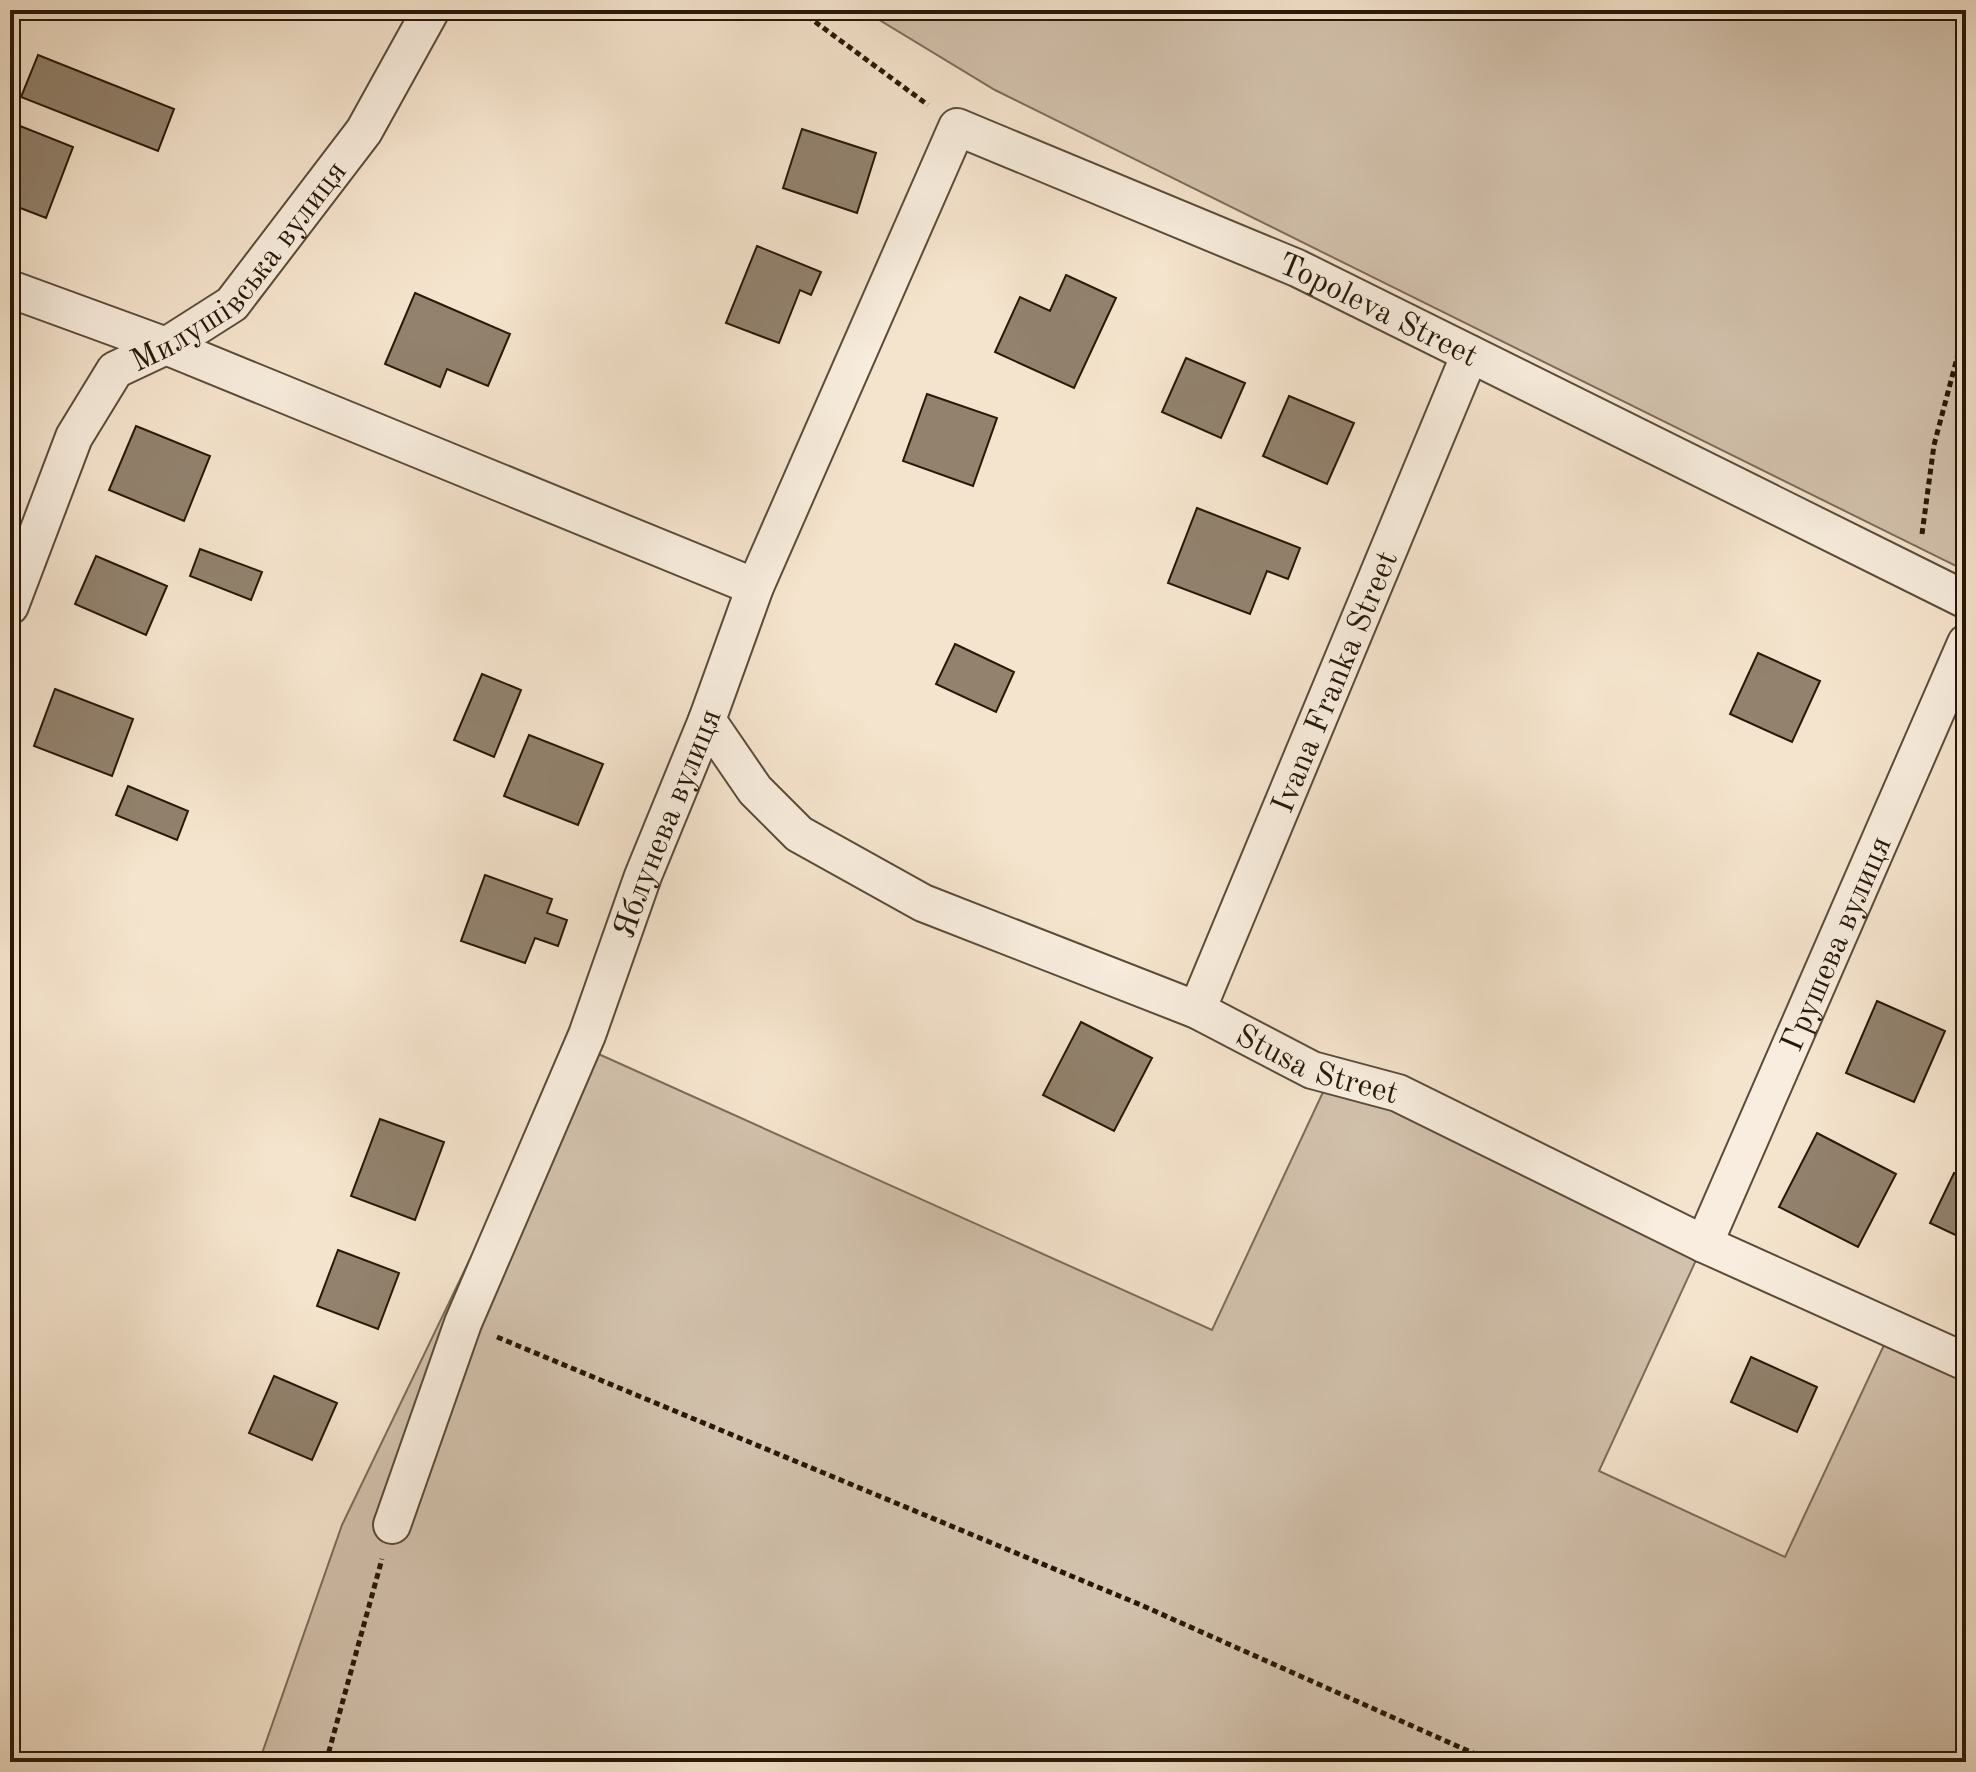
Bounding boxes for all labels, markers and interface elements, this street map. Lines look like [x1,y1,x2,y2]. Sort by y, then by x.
street label: Милушівська вулиця [127,156,354,379]
street label: Topoleva Street [1273,249,1482,374]
street label: Ivana Franka Street [1268,547,1405,818]
street label: Яблунева вулиця [609,705,729,943]
street label: Грушева вулиця [1777,832,1899,1057]
street label: Stusa Street [1230,1020,1401,1111]

